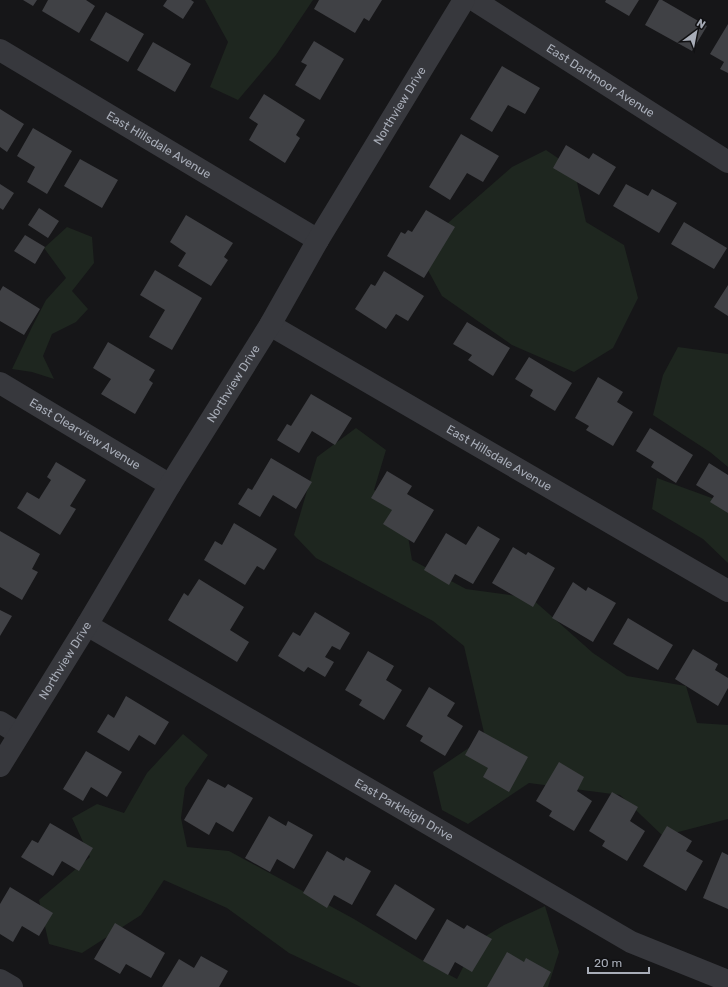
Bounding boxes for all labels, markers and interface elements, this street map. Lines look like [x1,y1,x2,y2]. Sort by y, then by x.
north arrow [676,12,716,52]
text: N [694,16,708,32]
street label: East Dartmoor Avenue [544,41,657,120]
street label: Northview Drive [371,64,429,147]
street label: East Hillsdale Avenue [104,108,214,182]
street label: Northview Drive [204,342,263,425]
street label: East Clearview Avenue [27,395,143,473]
street label: East Hillsdale Avenue [444,422,554,494]
street label: Northview Drive [36,619,95,702]
street label: East Parkleigh Drive [352,776,456,844]
scale bar [588,949,649,975]
text: 20 m [594,956,622,970]

